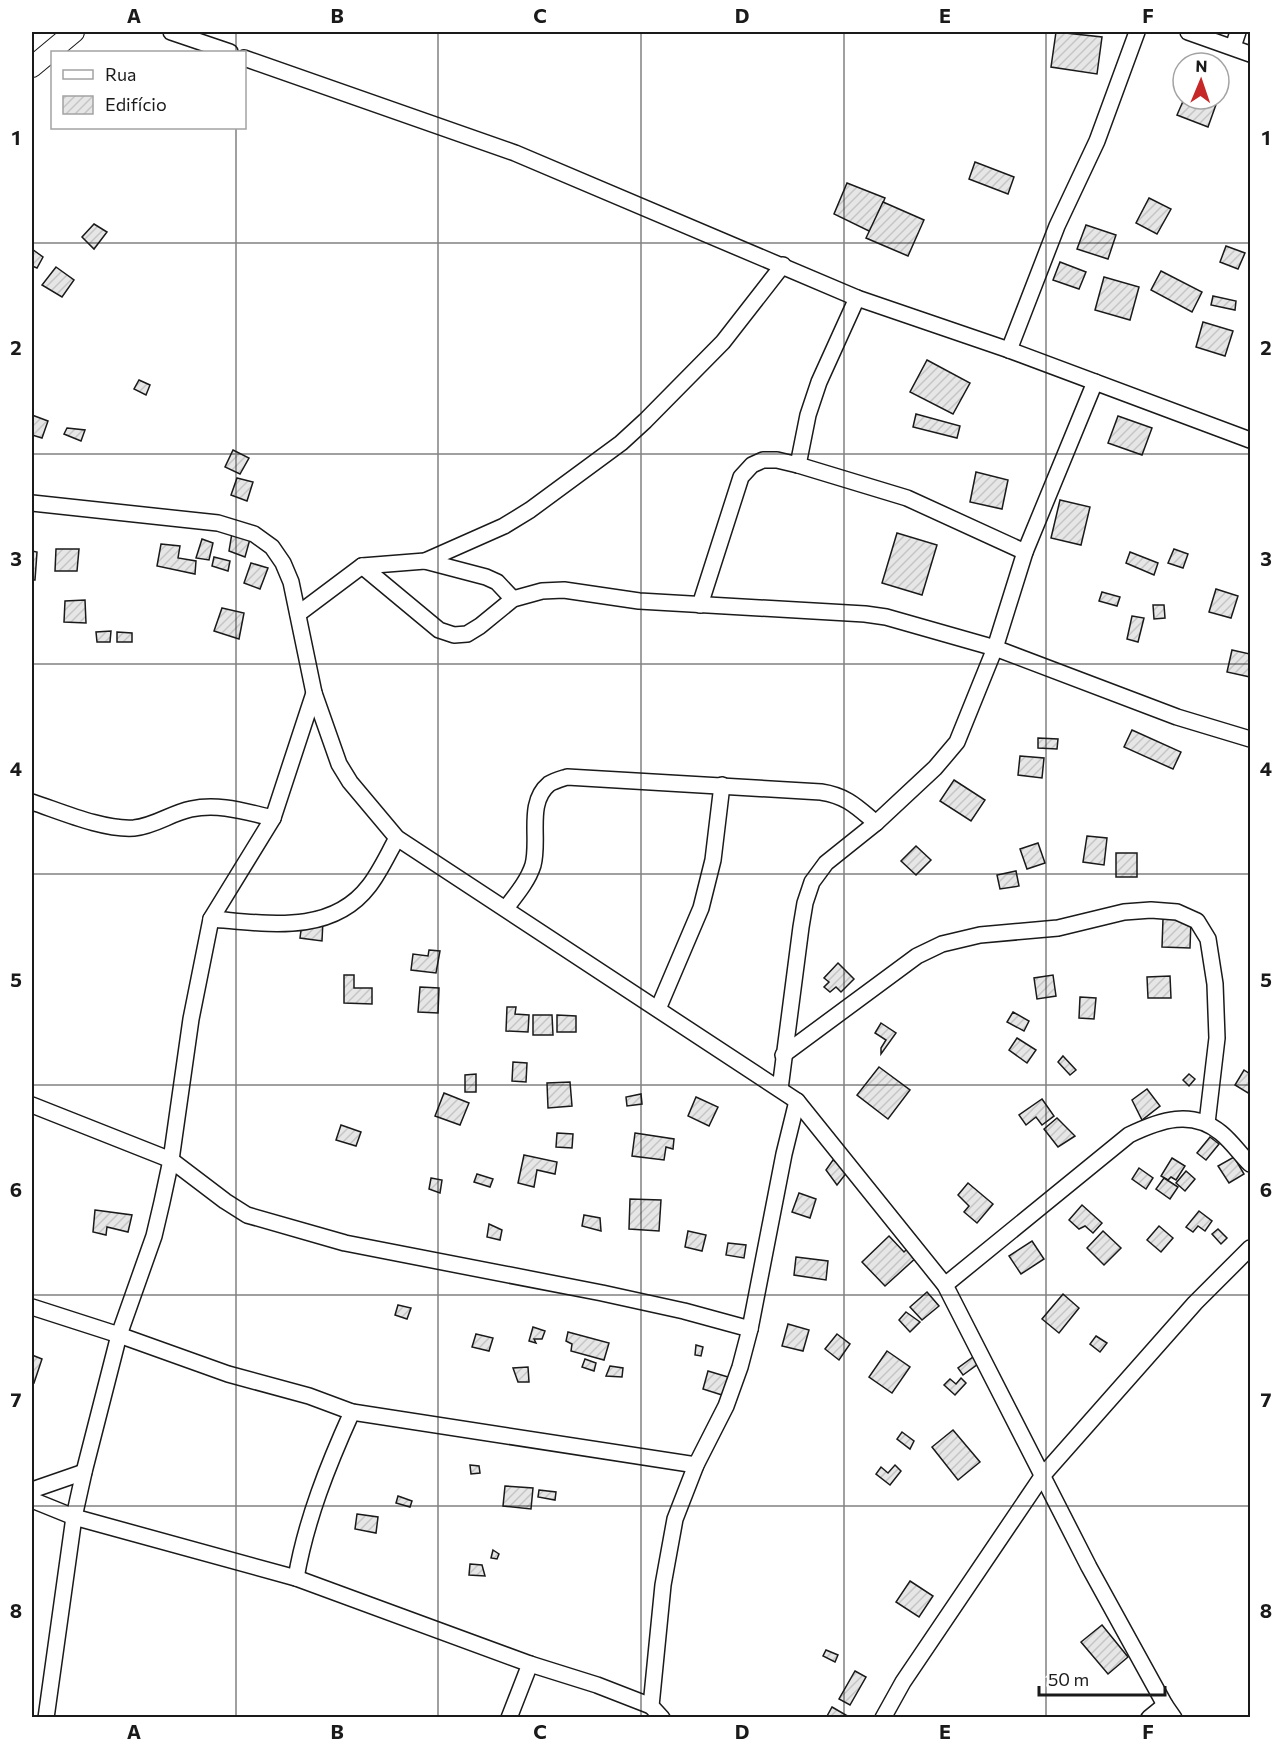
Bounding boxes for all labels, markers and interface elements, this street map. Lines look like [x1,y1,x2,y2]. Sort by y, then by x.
text: A [127,3,141,27]
text: B [330,3,344,27]
text: C [533,3,547,27]
text: D [735,3,749,27]
text: E [939,3,951,27]
text: F [1142,3,1154,27]
legend [51,51,246,129]
north arrow [1171,51,1231,111]
text: N [1195,56,1208,75]
text: Rua [105,63,136,85]
text: Edifício [105,93,167,115]
text: 1 [11,125,21,149]
text: 1 [1261,125,1271,149]
text: 2 [10,335,22,359]
text: 2 [1260,335,1272,359]
text: 3 [10,546,22,570]
text: 3 [1260,546,1272,570]
text: 4 [10,756,22,780]
text: 4 [1260,756,1272,780]
text: 5 [10,967,22,991]
text: 5 [1260,967,1272,991]
text: 6 [10,1177,22,1201]
text: 6 [1260,1177,1272,1201]
text: 7 [11,1387,22,1411]
text: 7 [1261,1387,1272,1411]
text: 8 [10,1598,22,1622]
text: 8 [1260,1598,1272,1622]
scale bar [1039,1659,1165,1697]
text: 50 m [1048,1668,1089,1690]
text: A [127,1719,141,1743]
text: B [330,1719,344,1743]
text: C [533,1719,547,1743]
text: D [735,1719,749,1743]
text: E [939,1719,951,1743]
text: F [1142,1719,1154,1743]

